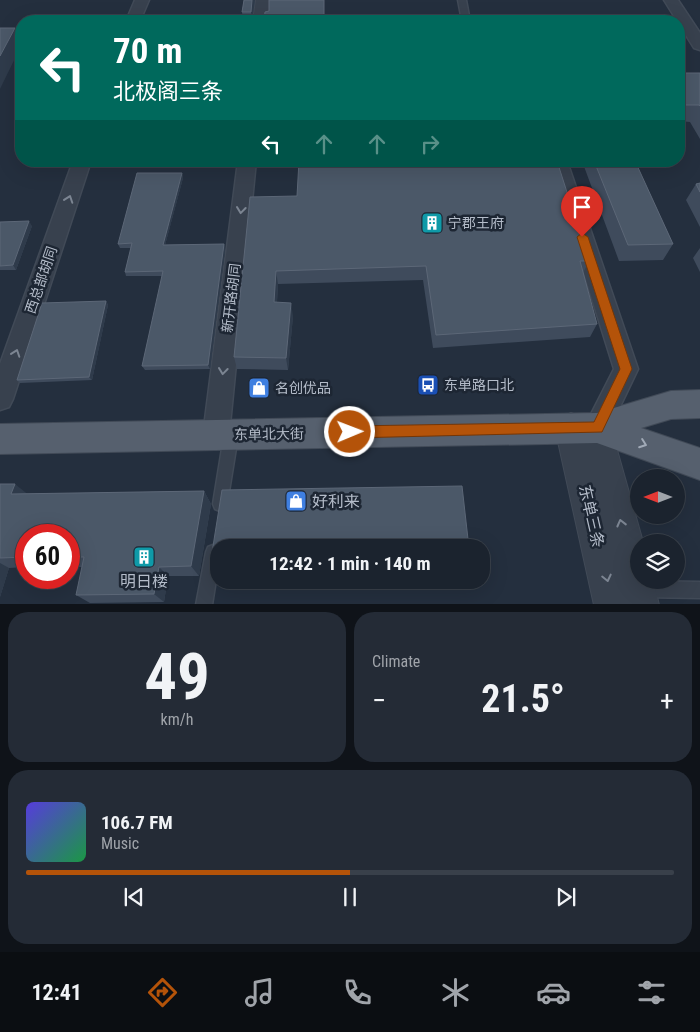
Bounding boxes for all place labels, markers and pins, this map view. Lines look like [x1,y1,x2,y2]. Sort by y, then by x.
pin [561,186,603,237]
building icon: 宁郡王府 [420,211,444,235]
place label: 宁郡王府 [448,215,504,231]
bus stop icon: 东单路口北 [416,373,440,397]
shop icon: 名创优品 [247,376,271,400]
place label: 东单路口北 [444,377,514,393]
place label: 名创优品 [275,380,331,396]
shop icon: 好利来 [284,489,308,513]
place label: 好利来 [312,492,360,511]
building icon: 明日楼 [132,545,156,569]
place label: 明日楼 [120,572,168,591]

